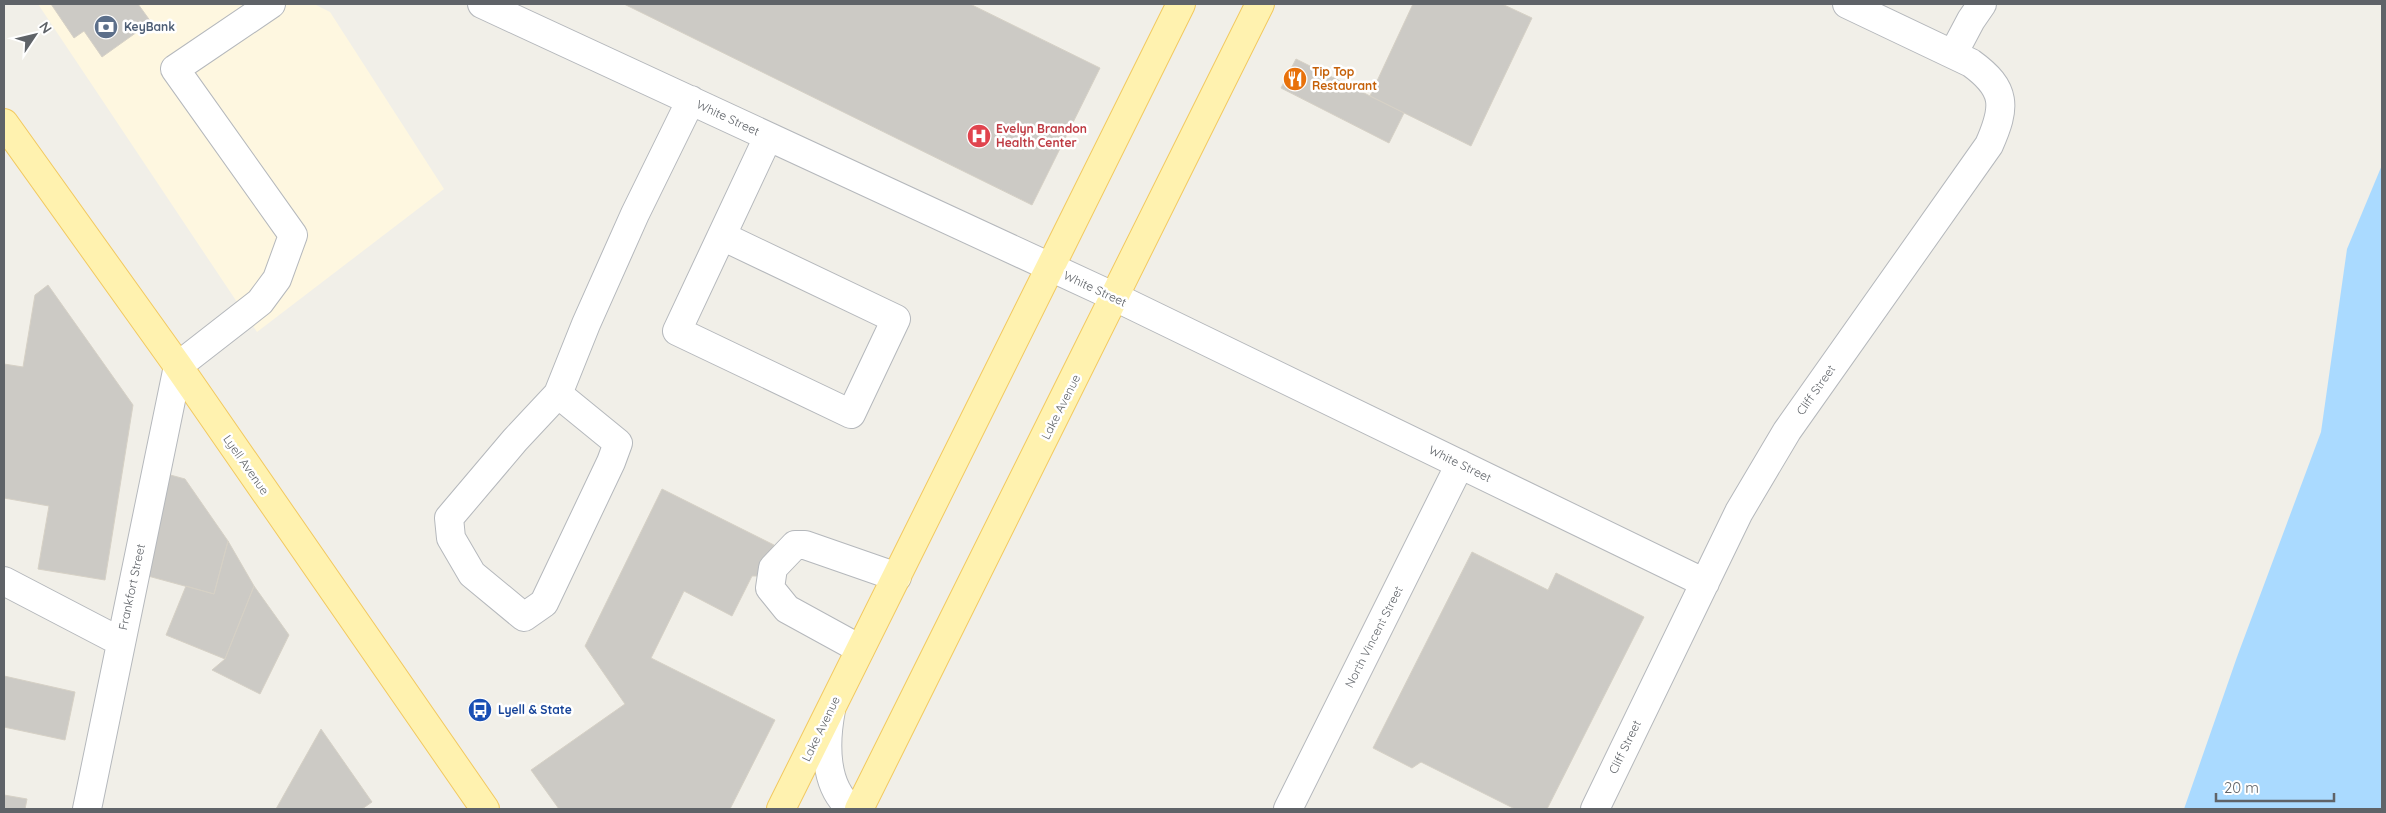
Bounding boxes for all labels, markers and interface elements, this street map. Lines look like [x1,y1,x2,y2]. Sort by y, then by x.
north arrow [10,10,60,60]
bank icon: KeyBank [93,14,119,40]
text: N [35,18,56,37]
place label: KeyBank [124,19,175,34]
place label: Tip Top Restaurant [1312,64,1377,93]
restaurant icon: Tip Top Restaurant [1282,66,1308,92]
street label: White Street [694,96,762,139]
place label: Evelyn Brandon Health Center [996,121,1087,150]
hospital icon: Evelyn Brandon Health Center [966,123,992,149]
street label: White Street [1061,267,1129,310]
street label: Cliff Street [1793,362,1838,418]
street label: Lake Avenue [1038,372,1083,442]
street label: Lyell Avenue [220,432,273,498]
street label: White Street [1426,442,1494,485]
street label: Frankfort Street [115,542,148,631]
street label: North Vincent Street [1341,583,1406,690]
street label: Lake Avenue [798,693,843,764]
bus stop icon: Lyell & State [467,697,493,723]
place label: Lyell & State [498,702,572,717]
street label: Cliff Street [1605,717,1644,776]
scale bar [2216,770,2334,802]
text: 20 m [2224,778,2259,797]

